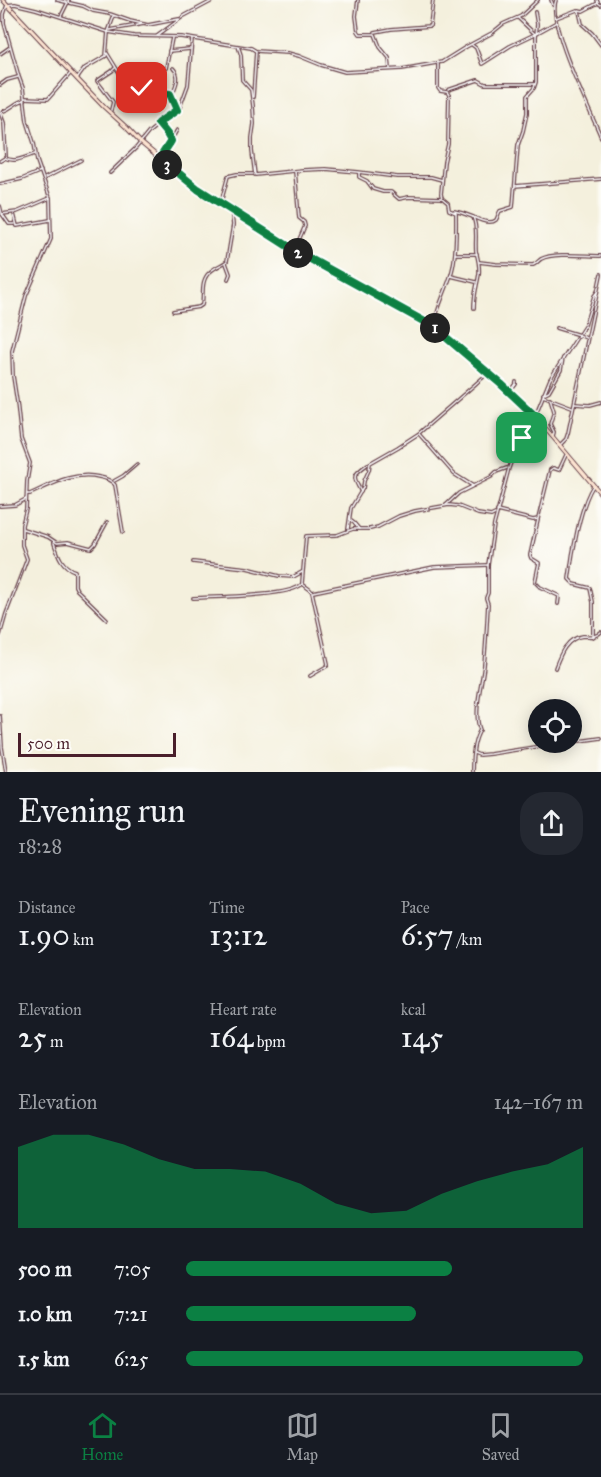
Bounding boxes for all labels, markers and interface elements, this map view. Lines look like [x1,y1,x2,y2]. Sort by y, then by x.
pin [116,62,167,113]
icon: check [125,71,158,104]
pin: 3 [152,150,182,180]
text: 3 [164,155,170,174]
pin: 2 [283,238,313,268]
text: 2 [294,243,302,262]
pin: 1 [420,313,450,343]
text: 1 [432,318,438,337]
pin [496,412,547,463]
icon: arrive [505,421,538,454]
map controls [528,699,582,753]
button: locate [528,699,582,753]
scale bar [18,730,176,758]
text: 500 m [27,734,70,753]
text: Evening run [18,791,185,831]
button: share [520,792,583,855]
text: 18:28 [18,834,62,858]
text: Distance [18,898,75,917]
text: Time [209,898,245,917]
text: Pace [401,898,430,917]
text: 1.90 [18,917,70,953]
text: 13:12 [209,917,267,953]
text: 6:57 [401,917,454,953]
text: km [70,930,94,949]
text: /km [454,930,482,949]
text: Elevation [18,1000,82,1019]
text: Heart rate [209,1000,277,1019]
text: kcal [401,1000,426,1019]
text: 25 [18,1019,47,1055]
text: 164 [209,1019,253,1055]
text: 145 [401,1019,443,1055]
text: m [47,1032,63,1051]
text: bpm [253,1032,286,1051]
text: Elevation [18,1090,97,1114]
text: 142–167 m [494,1090,583,1114]
text: 500 m [18,1257,72,1281]
text: 7:05 [114,1257,151,1281]
text: 1.0 km [18,1302,72,1326]
text: 7:21 [114,1302,147,1326]
text: 1.5 km [18,1347,69,1371]
text: 6:25 [114,1347,148,1371]
tab: Home [81,1409,123,1464]
tab: Map [286,1409,319,1464]
tab: Saved [482,1409,520,1464]

